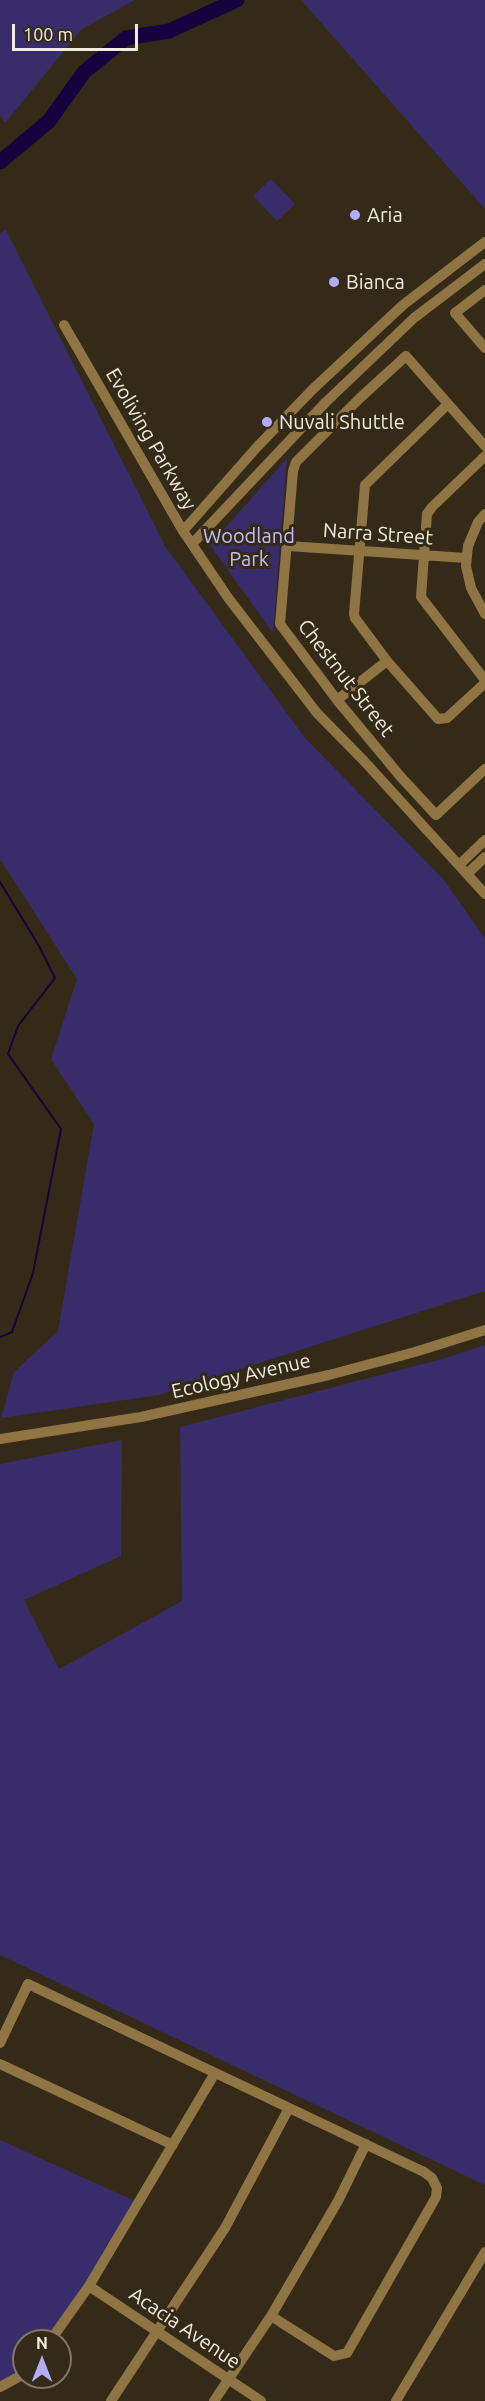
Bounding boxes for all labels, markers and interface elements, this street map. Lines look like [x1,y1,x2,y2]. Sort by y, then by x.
scale bar [15,12,141,50]
text: 100 m [23,24,73,44]
place label: Aria [367,203,403,227]
marker: Aria [348,208,362,222]
place label: Bianca [346,270,405,294]
marker: Bianca [327,275,341,289]
street label: Evoliving Parkway [101,364,201,514]
place label: Nuvali Shuttle [279,410,405,434]
marker: Nuvali Shuttle [260,415,274,429]
street label: Narra Street [322,518,434,550]
park label: Woodland Park [203,524,295,571]
street label: Chestnut Street [293,615,399,741]
street label: Ecology Avenue [169,1348,313,1404]
street label: Acacia Avenue [125,2282,245,2374]
north arrow [12,2329,72,2389]
text: N [36,2334,48,2352]

